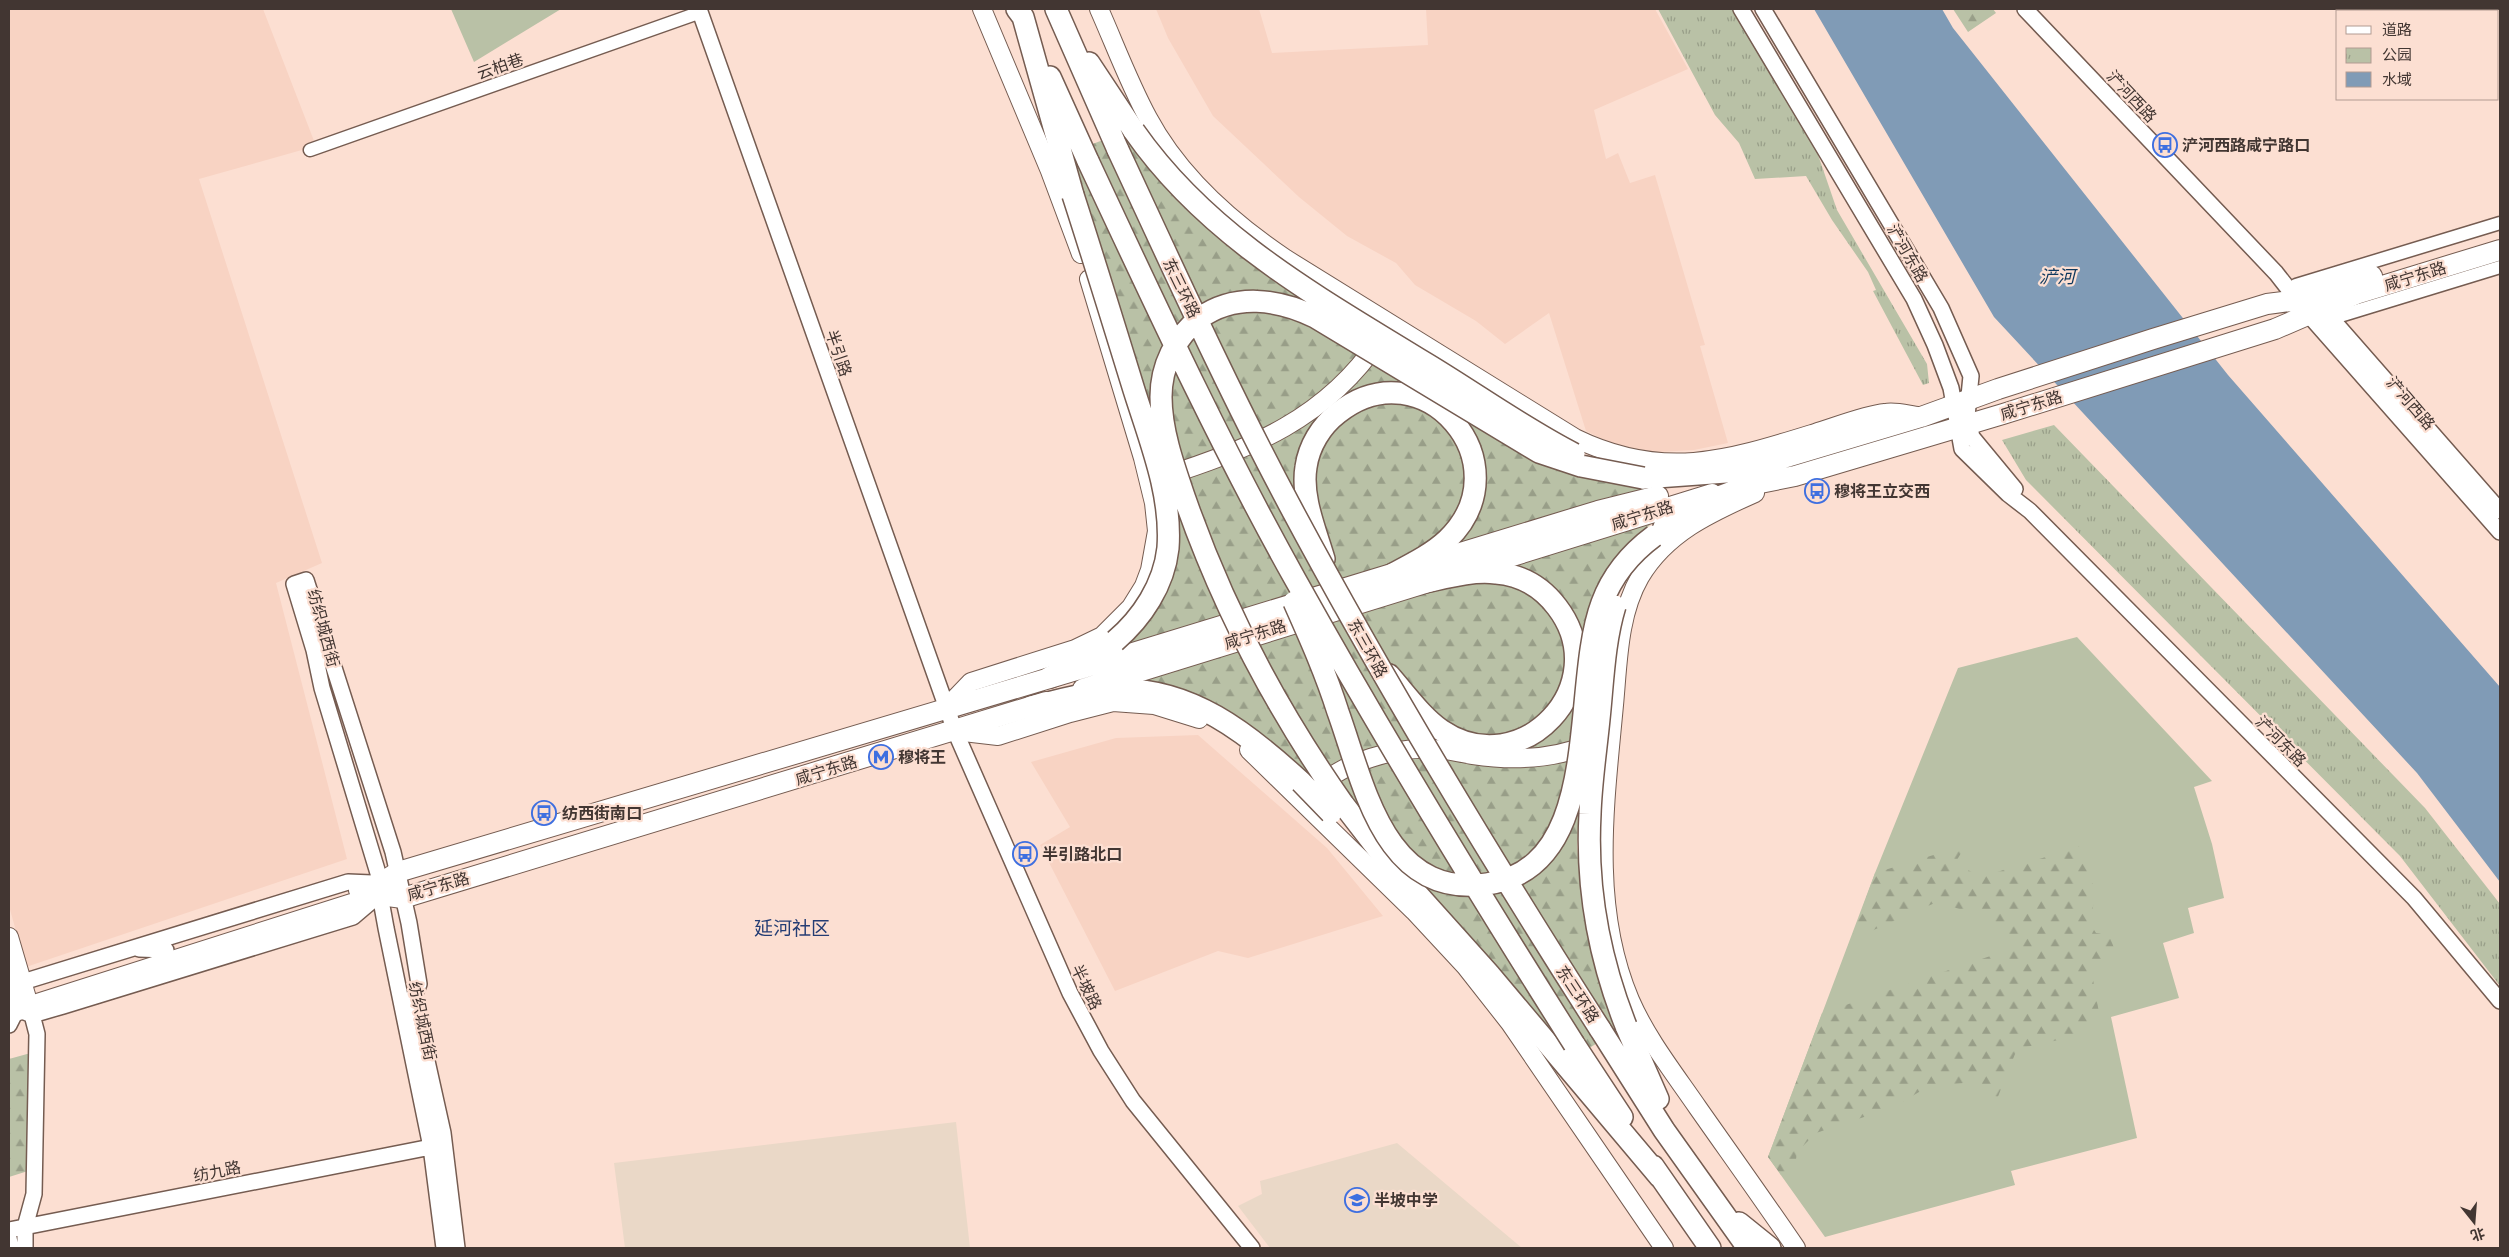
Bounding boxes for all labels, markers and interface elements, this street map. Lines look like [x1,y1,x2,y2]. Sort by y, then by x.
legend [2336,10,2499,100]
text: 道路 [2382,21,2412,39]
text: 公园 [2382,46,2412,64]
street label: 云柏巷 [474,50,526,83]
street label: 浐河西路 [2103,66,2160,126]
text: 水域 [2382,71,2412,89]
bus stop icon: 浐河西路咸宁路口 [2152,132,2178,158]
place label: 浐河西路咸宁路口 [2182,136,2310,155]
street label: 浐河东路 [1883,221,1932,286]
street label: 东三环路 [1159,255,1204,321]
street label: 咸宁东路 [2382,258,2449,295]
water label: 浐河 [2039,266,2078,287]
street label: 半引路 [822,327,855,379]
street label: 浐河西路 [2382,373,2439,434]
street label: 咸宁东路 [1998,387,2065,424]
bus stop icon: 穆将王立交西 [1804,478,1830,504]
place label: 穆将王立交西 [1834,482,1930,501]
street label: 咸宁东路 [1609,497,1676,534]
street label: 纺织城西街 [304,587,343,669]
street label: 咸宁东路 [1222,616,1289,653]
street label: 东三环路 [1344,616,1391,681]
street label: 浐河东路 [2251,712,2310,771]
metro station icon: 穆将王 [868,744,894,770]
place label: 穆将王 [898,748,946,767]
street label: 咸宁东路 [793,752,860,789]
bus stop icon: 纺西街南口 [531,800,557,826]
place label: 纺西街南口 [562,804,642,823]
bus stop icon: 半引路北口 [1012,841,1038,867]
place label: 半引路北口 [1042,845,1122,864]
street label: 咸宁东路 [405,869,472,904]
district label: 延河社区 [754,917,830,940]
street label: 半坡路 [1067,961,1106,1013]
street label: 东三环路 [1552,962,1603,1026]
street label: 纺织城西街 [405,980,440,1062]
street label: 纺九路 [192,1158,242,1185]
school or university icon: 半坡中学 [1344,1187,1370,1213]
place label: 半坡中学 [1374,1191,1438,1210]
north arrow [2449,1197,2499,1247]
text: 北 [2469,1225,2487,1244]

